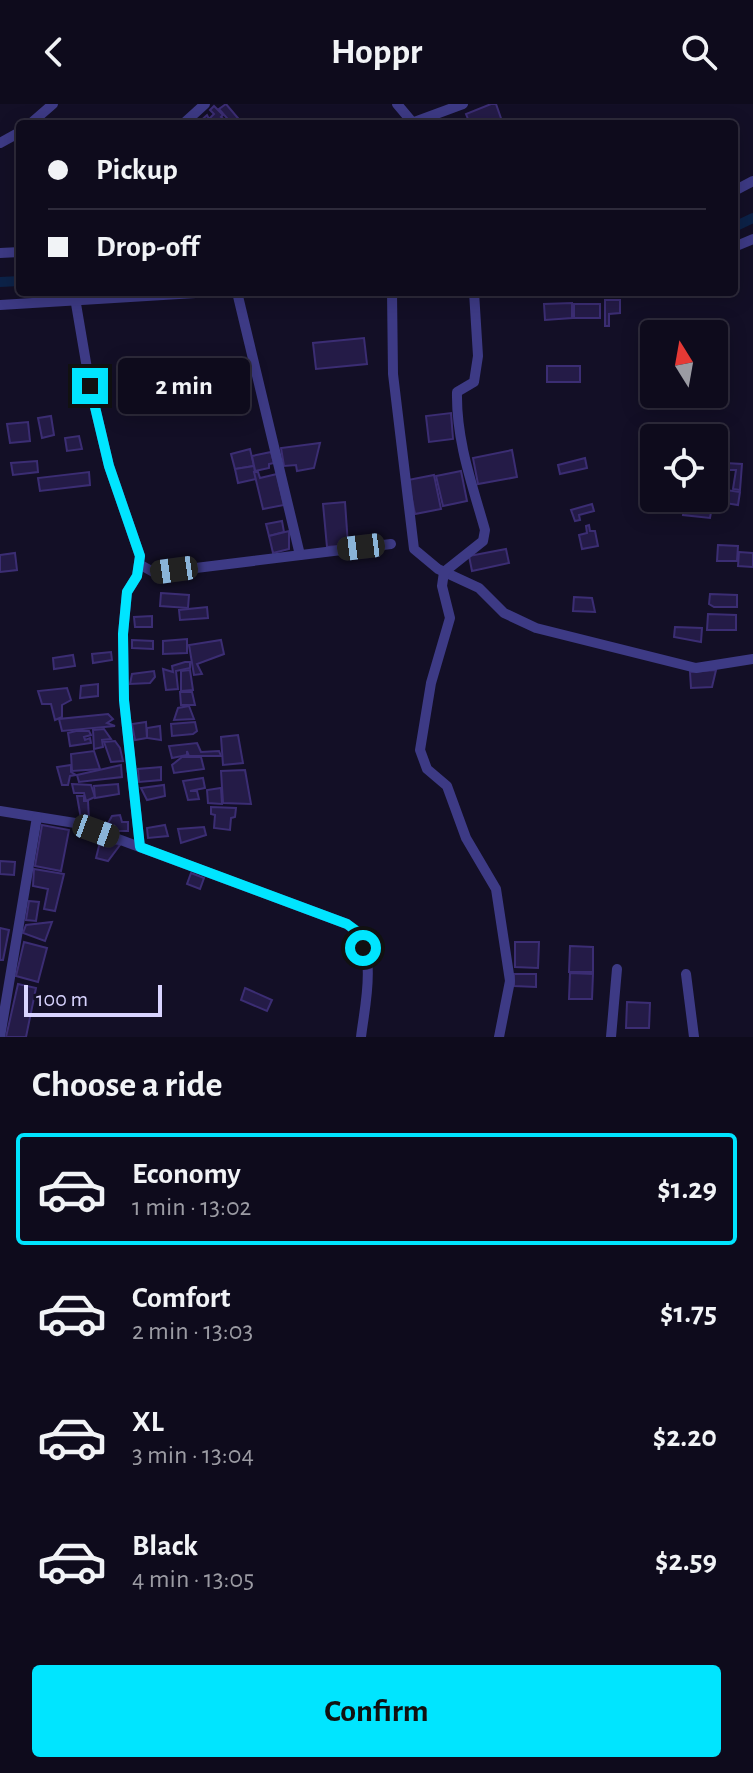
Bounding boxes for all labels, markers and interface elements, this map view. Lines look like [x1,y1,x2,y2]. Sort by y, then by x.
icon: back [32,30,76,74]
icon: search [677,30,721,74]
text: Hoppr [331,34,422,70]
text: Pickup [96,155,178,185]
text: Drop-off [96,232,199,262]
north arrow [640,320,728,408]
map controls [640,320,728,512]
callout: 2 min [118,358,250,414]
route end [72,368,108,404]
text: 2 min [155,373,213,399]
button: locate [640,424,728,512]
car [336,532,386,562]
car [149,555,199,585]
car [69,812,123,850]
route start [345,930,381,966]
scale bar [24,981,162,1017]
text: 100 m [36,988,88,1010]
text: Choose a ride [32,1067,222,1103]
icon: car [36,1153,108,1225]
text: Economy [132,1159,241,1189]
text: $1.29 [657,1174,717,1204]
text: 1 min · 13:02 [132,1194,251,1220]
icon: car [36,1277,108,1349]
text: Comfort [132,1283,231,1313]
text: $1.75 [660,1298,717,1328]
text: 2 min · 13:03 [132,1318,253,1344]
icon: car [36,1401,108,1473]
text: XL [132,1407,164,1437]
text: $2.20 [653,1422,717,1452]
text: 3 min · 13:04 [132,1442,254,1468]
icon: car [36,1525,108,1597]
text: Black [132,1531,198,1561]
text: $2.59 [655,1546,717,1576]
text: 4 min · 13:05 [132,1566,254,1592]
button: Confirm [32,1665,721,1757]

